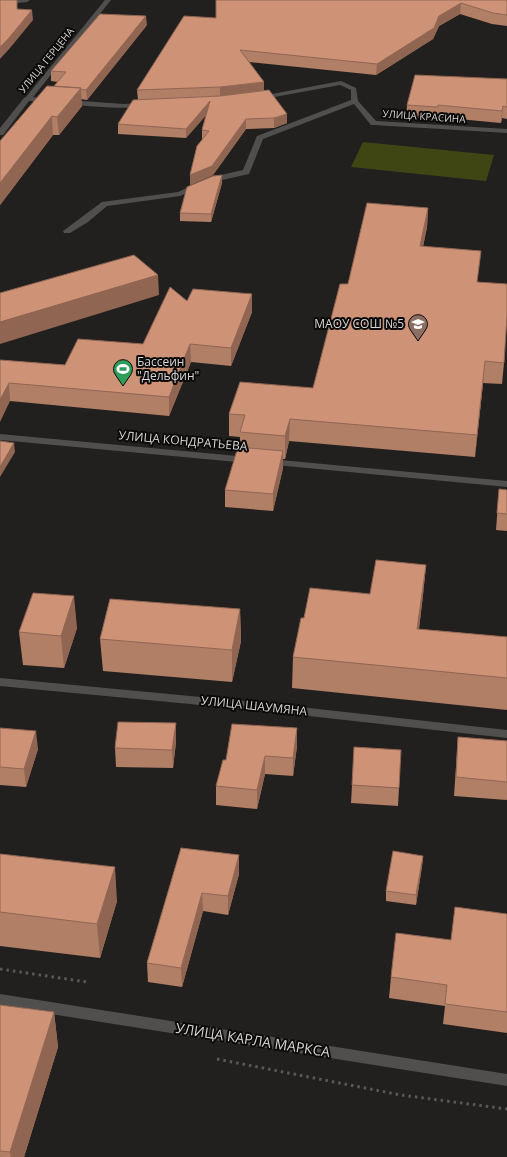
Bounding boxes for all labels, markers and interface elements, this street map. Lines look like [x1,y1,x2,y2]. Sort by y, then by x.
street label: УЛИЦА ГЕРЦЕНА [15,24,77,96]
street label: УЛИЦА КРАСИНА [382,106,467,126]
school or university icon: МАОУ СОШ №5 [407,313,429,341]
place label: МАОУ СОШ №5 [314,315,404,332]
place label: Бассеин "Дельфин" [137,353,199,384]
sports icon: Бассеин "Дельфин" [112,358,134,386]
street label: УЛИЦА КОНДРАТЬЕВА [118,426,249,455]
street label: УЛИЦА ШАУМЯНА [200,691,308,720]
street label: УЛИЦА КАРЛА МАРКСА [174,1018,332,1061]

